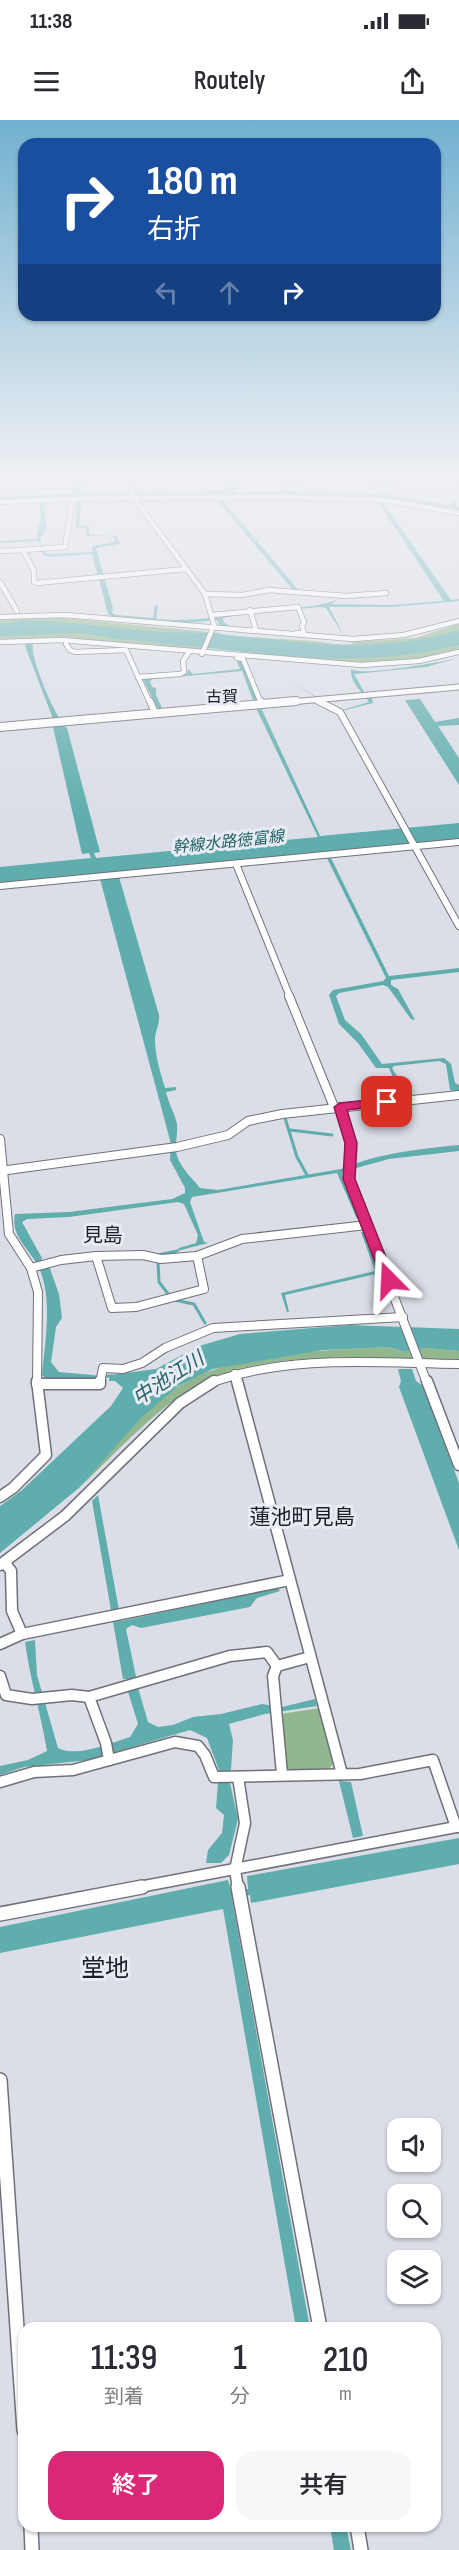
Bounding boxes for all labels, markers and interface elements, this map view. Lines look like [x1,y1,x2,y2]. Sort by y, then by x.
text: 11:38 [30,8,72,35]
icon: menu [30,65,63,98]
text: Routely [194,65,265,97]
icon: share [396,65,429,98]
text: 180 m [147,156,238,207]
icon: right [48,162,126,240]
text: 右折 [147,214,201,246]
icon: left [150,276,183,309]
icon: ahead [213,276,246,309]
icon: right [276,276,309,309]
district label: 古賀 [206,688,238,707]
water label: 幹線水路徳富線 [171,827,287,858]
pin [361,1076,412,1127]
icon: arrive [370,1085,403,1118]
district label: 見島 [83,1224,123,1248]
position arrow [357,1248,421,1312]
water label: 中池江川 [128,1346,210,1411]
district label: 蓮池町見島 [250,1505,355,1530]
district label: 堂地 [81,1954,129,1983]
map controls [387,2118,441,2304]
button: sound [387,2118,441,2172]
button: search [387,2184,441,2238]
button: layers [387,2250,441,2304]
text: 11:39 [91,2337,157,2380]
text: 1 [233,2337,247,2380]
text: 210 [323,2339,368,2382]
text: m [339,2382,352,2406]
text: 到着 [104,2385,144,2409]
text: 分 [230,2385,250,2409]
button: 終了 [48,2451,224,2520]
button: 共有 [236,2451,411,2520]

